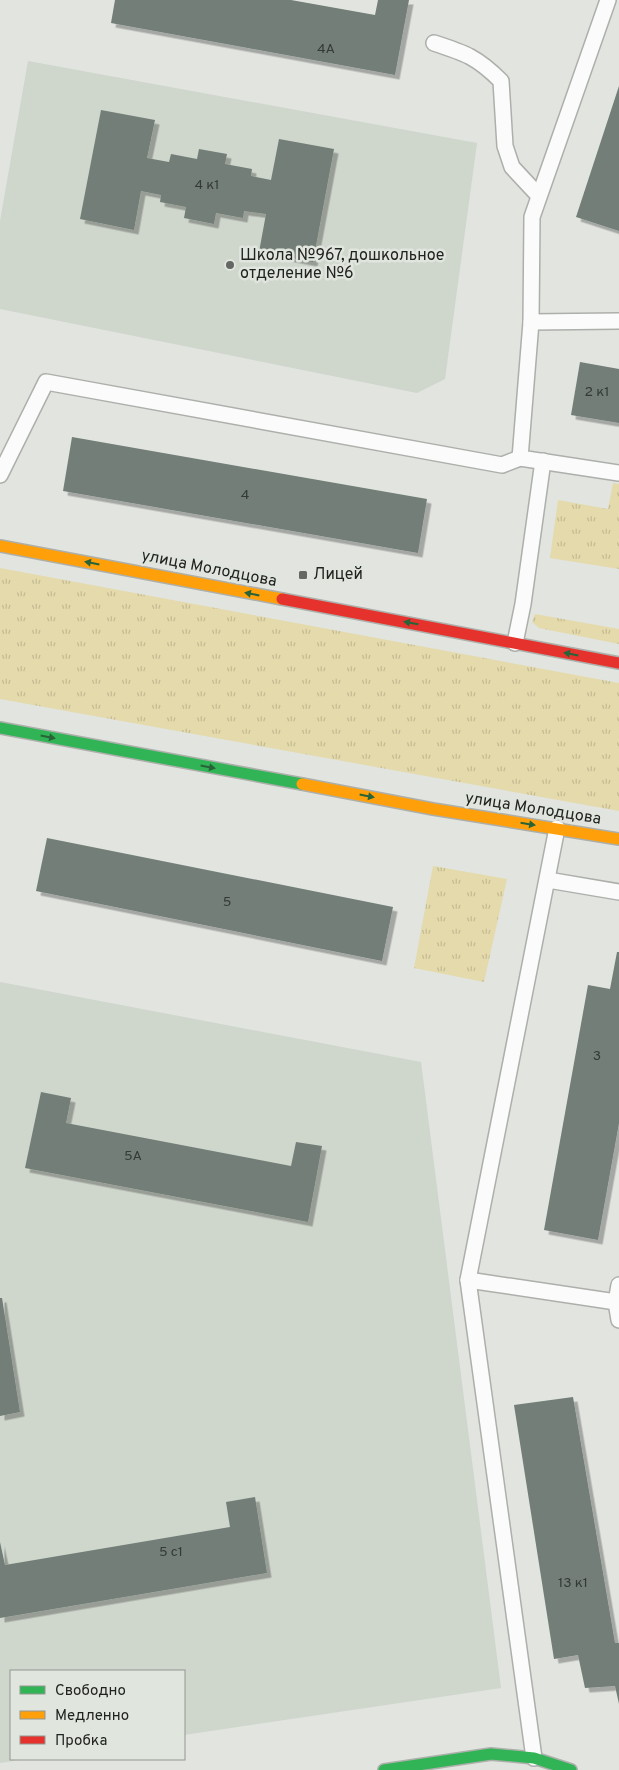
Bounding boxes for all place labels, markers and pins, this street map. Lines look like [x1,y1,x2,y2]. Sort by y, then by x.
place label: Школа №967, дошкольное отделение №6 [240,246,444,284]
marker: Школа №967, дошкольное отделение №6 [224,259,236,271]
place label: Лицей [313,565,363,585]
marker: Лицей [297,569,309,581]

